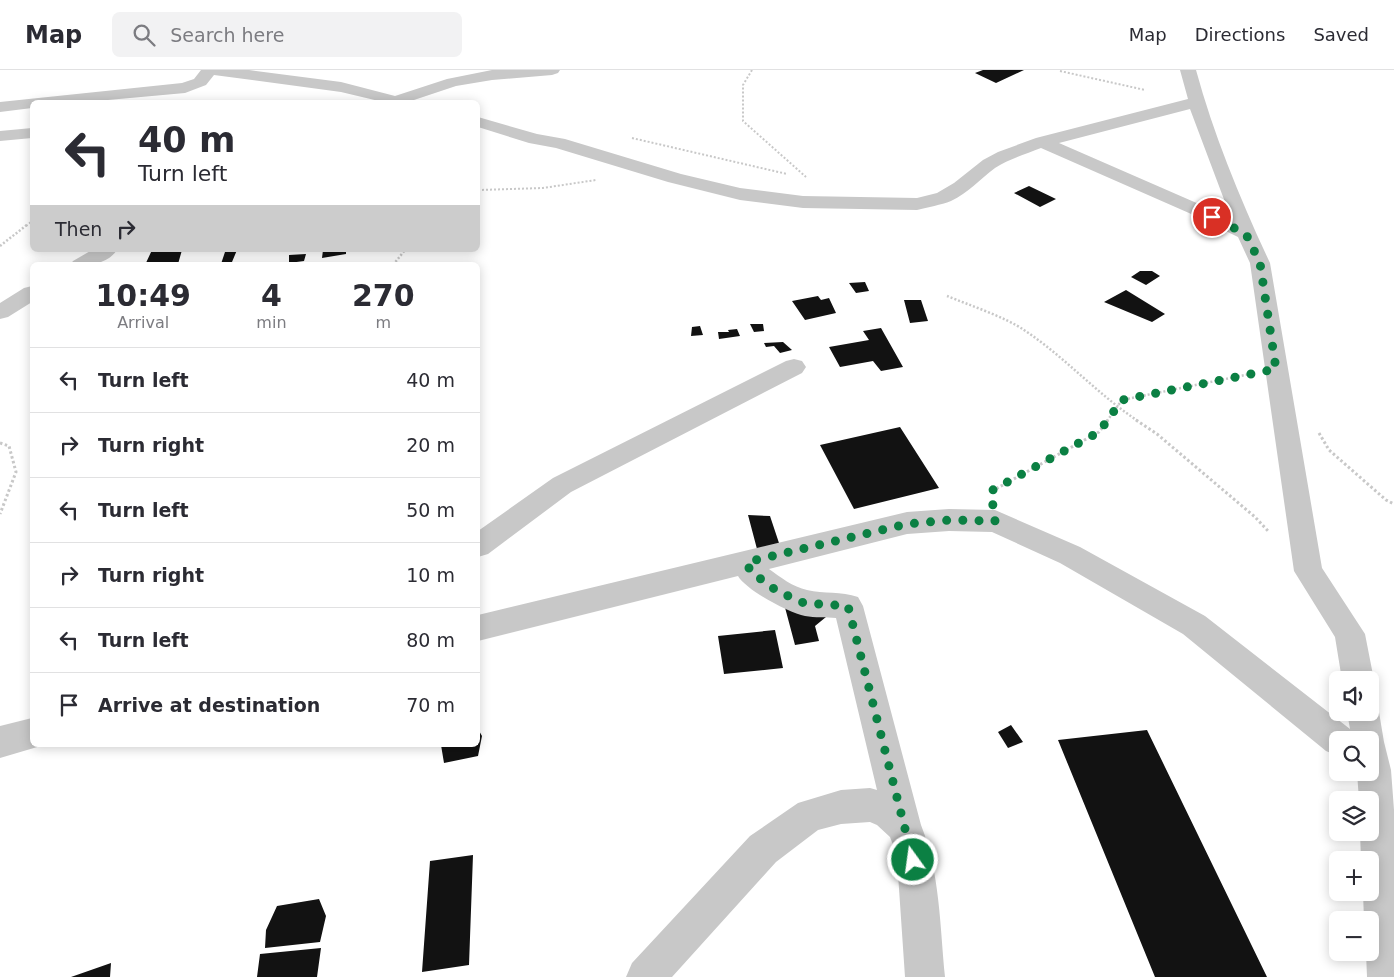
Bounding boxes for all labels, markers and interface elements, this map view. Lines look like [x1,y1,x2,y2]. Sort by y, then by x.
search box [112,12,462,57]
text: Map [25,21,82,49]
icon: search [130,21,158,49]
text: Search here [170,24,284,46]
text: Map [1129,24,1167,45]
text: Directions [1195,24,1285,45]
text: Saved [1313,24,1369,45]
icon: left [55,120,120,185]
text: 40 m [138,120,235,160]
text: Turn left [138,161,227,186]
pin [1191,196,1233,238]
icon: arrive [1198,203,1226,231]
icon: right [112,215,140,243]
text: Then [55,218,102,240]
text: 10:49 [95,278,191,313]
text: 4 [261,278,282,313]
text: 270 [352,278,415,313]
text: Arrival [117,313,169,332]
text: min [256,313,287,332]
text: m [375,313,391,332]
icon: left [55,366,83,394]
text: Turn left [98,369,189,391]
text: 40 m [406,369,455,391]
icon: right [55,431,83,459]
text: Turn right [98,434,204,456]
text: 20 m [406,434,455,456]
icon: left [55,496,83,524]
text: Turn left [98,499,189,521]
text: 50 m [406,499,455,521]
icon: right [55,561,83,589]
text: Turn right [98,564,204,586]
text: 10 m [406,564,455,586]
icon: left [55,626,83,654]
text: Turn left [98,629,189,651]
text: 80 m [406,629,455,651]
map controls [1329,671,1379,961]
button: sound [1329,671,1379,721]
icon: arrive [55,691,83,719]
text: Arrive at destination [98,694,320,716]
text: 70 m [406,694,455,716]
button: search [1329,731,1379,781]
button: layers [1329,791,1379,841]
position arrow [886,833,938,885]
button: + [1329,851,1379,901]
button: − [1329,911,1379,961]

